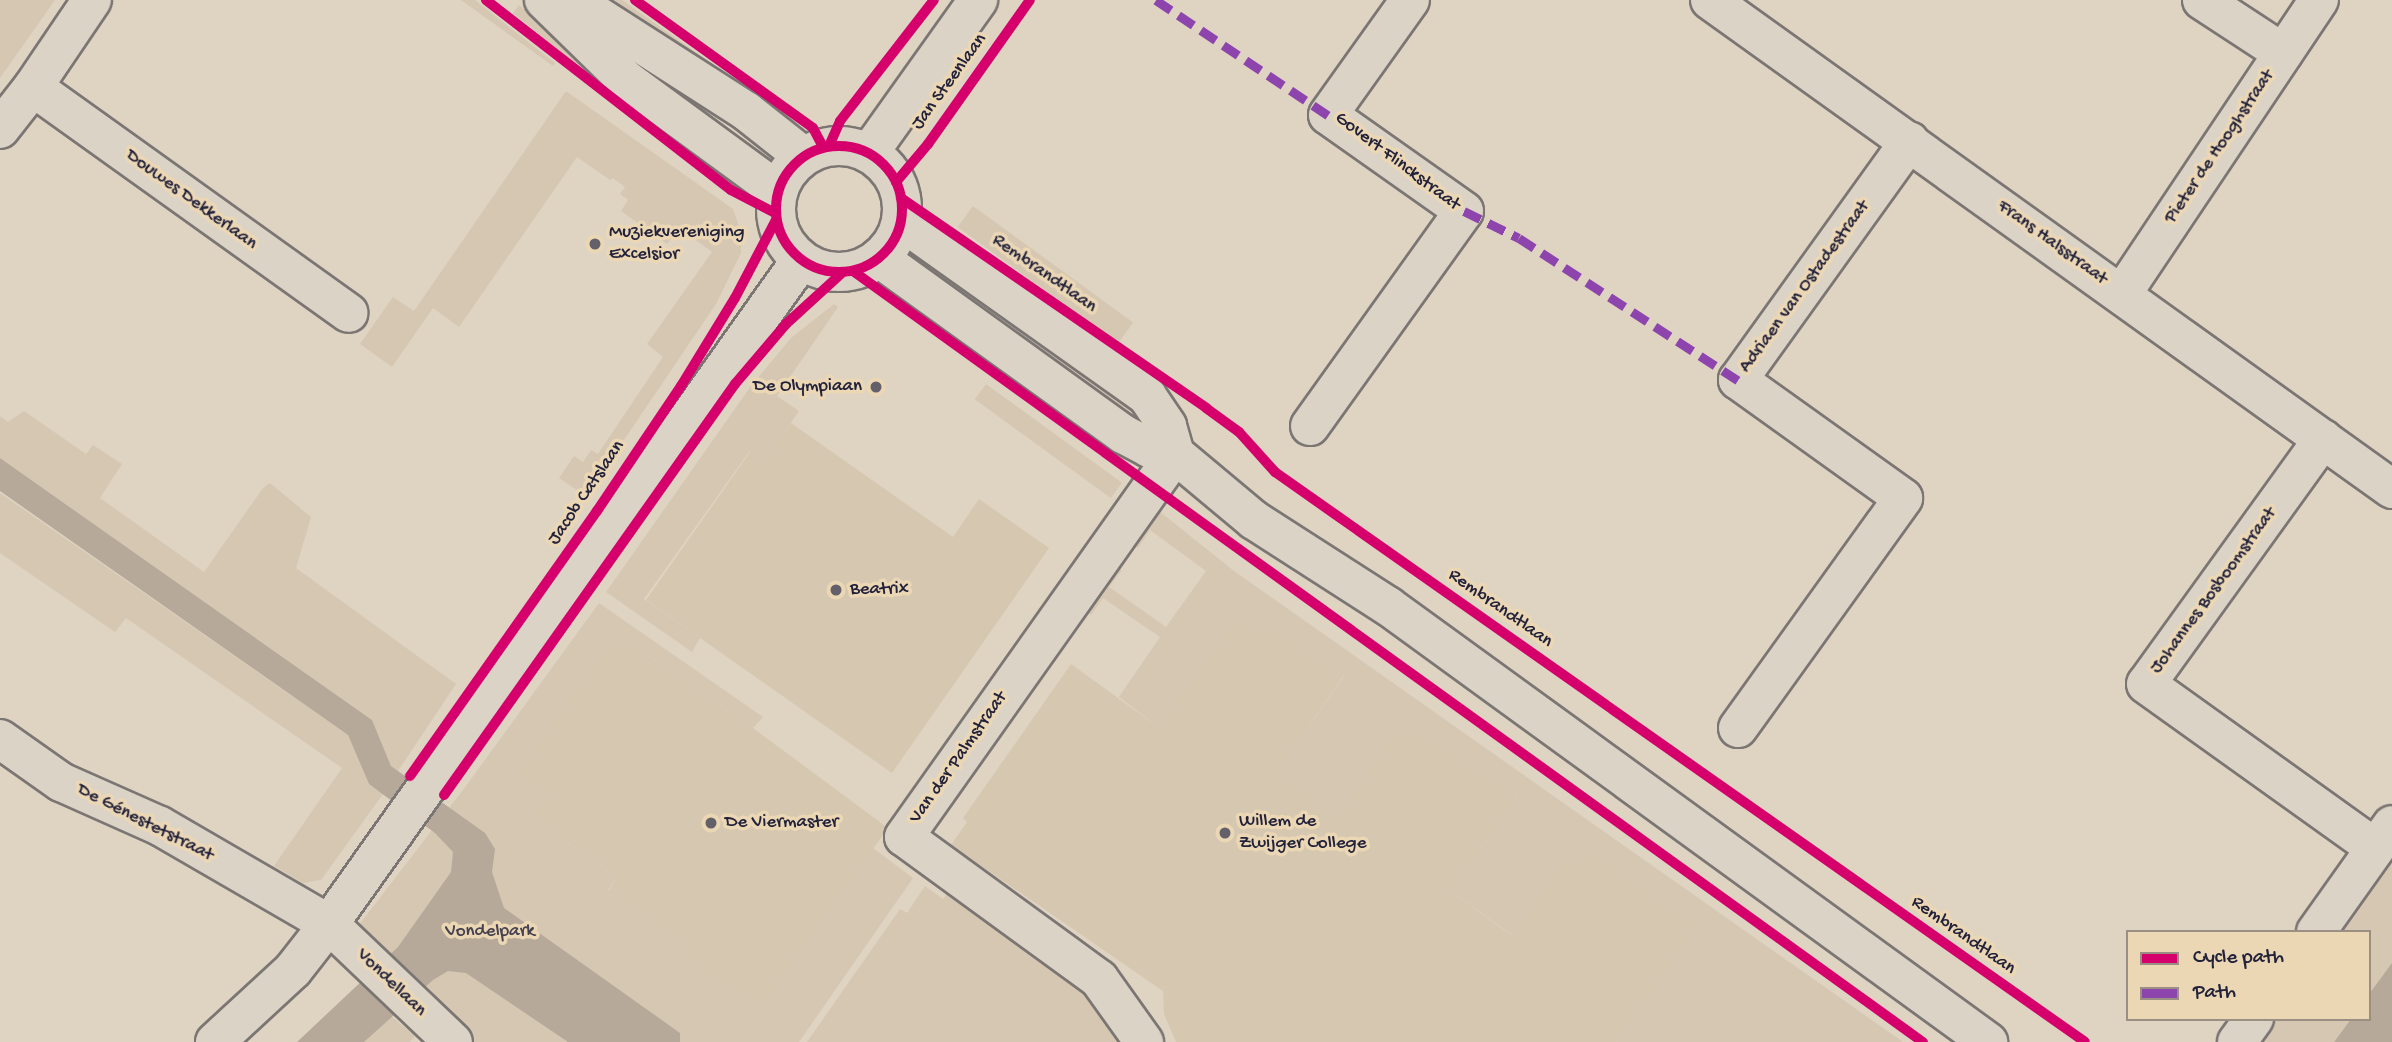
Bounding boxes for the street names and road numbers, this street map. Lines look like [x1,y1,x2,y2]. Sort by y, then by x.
street label: Jan Steenlaan [907,29,993,135]
street label: Pieter de Hooghstraat [2160,66,2280,228]
street label: Govert Flinckstraat [1330,107,1464,217]
street label: Douwes Dekkerlaan [121,145,261,255]
street label: Frans Halsstraat [1993,195,2111,291]
street label: Adriaen van Ostadestraat [1735,196,1875,378]
street label: Rembrandtlaan [987,229,1101,319]
street label: Jacob Catslaan [544,436,630,550]
street label: Johannes Bosboomstraat [2146,503,2282,679]
street label: Rembrandtlaan [1443,564,1557,654]
street label: Van der Palmstraat [905,688,1013,828]
street label: De Génestetstraat [73,779,217,867]
street label: Rembrandtlaan [1906,891,2020,981]
street label: Vondellaan [351,944,431,1022]

